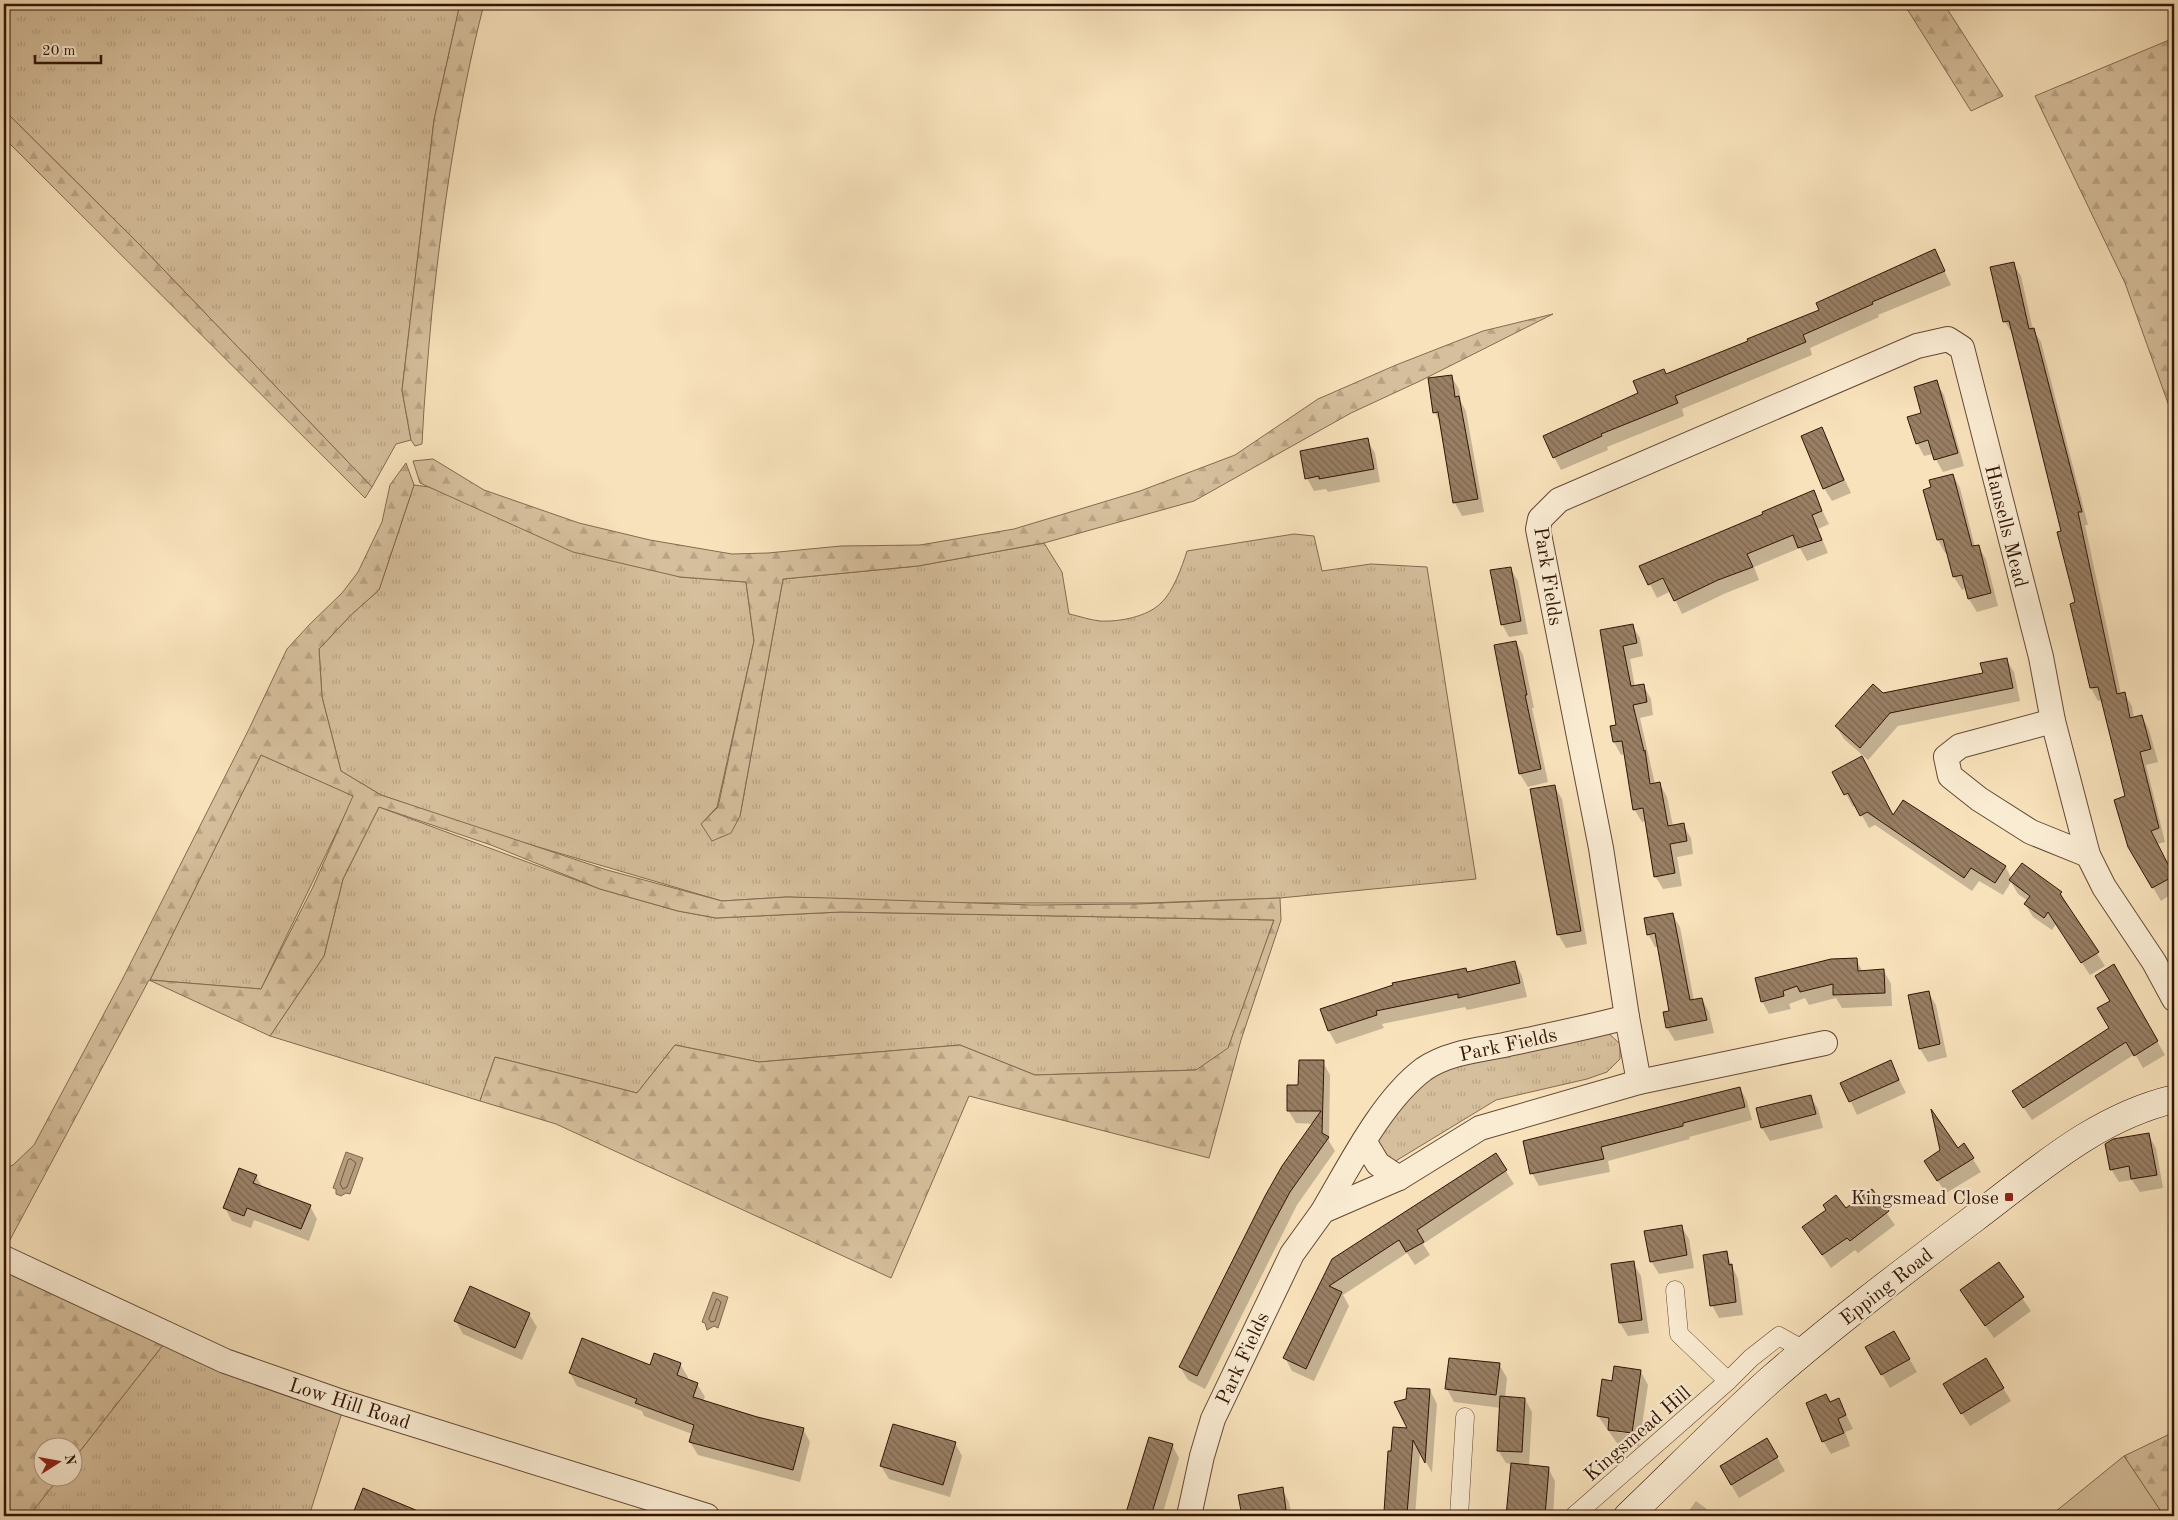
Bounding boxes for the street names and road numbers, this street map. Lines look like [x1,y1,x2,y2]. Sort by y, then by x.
street label: Hansells Mead [1980,463,2030,590]
street label: Park Fields [1529,526,1565,627]
street label: Park Fields [1458,1026,1559,1066]
street label: Epping Road [1837,1245,1937,1330]
street label: Park Fields [1214,1310,1274,1408]
street label: Low Hill Road [286,1376,413,1434]
street label: Kingsmead Hill [1581,1383,1695,1486]

